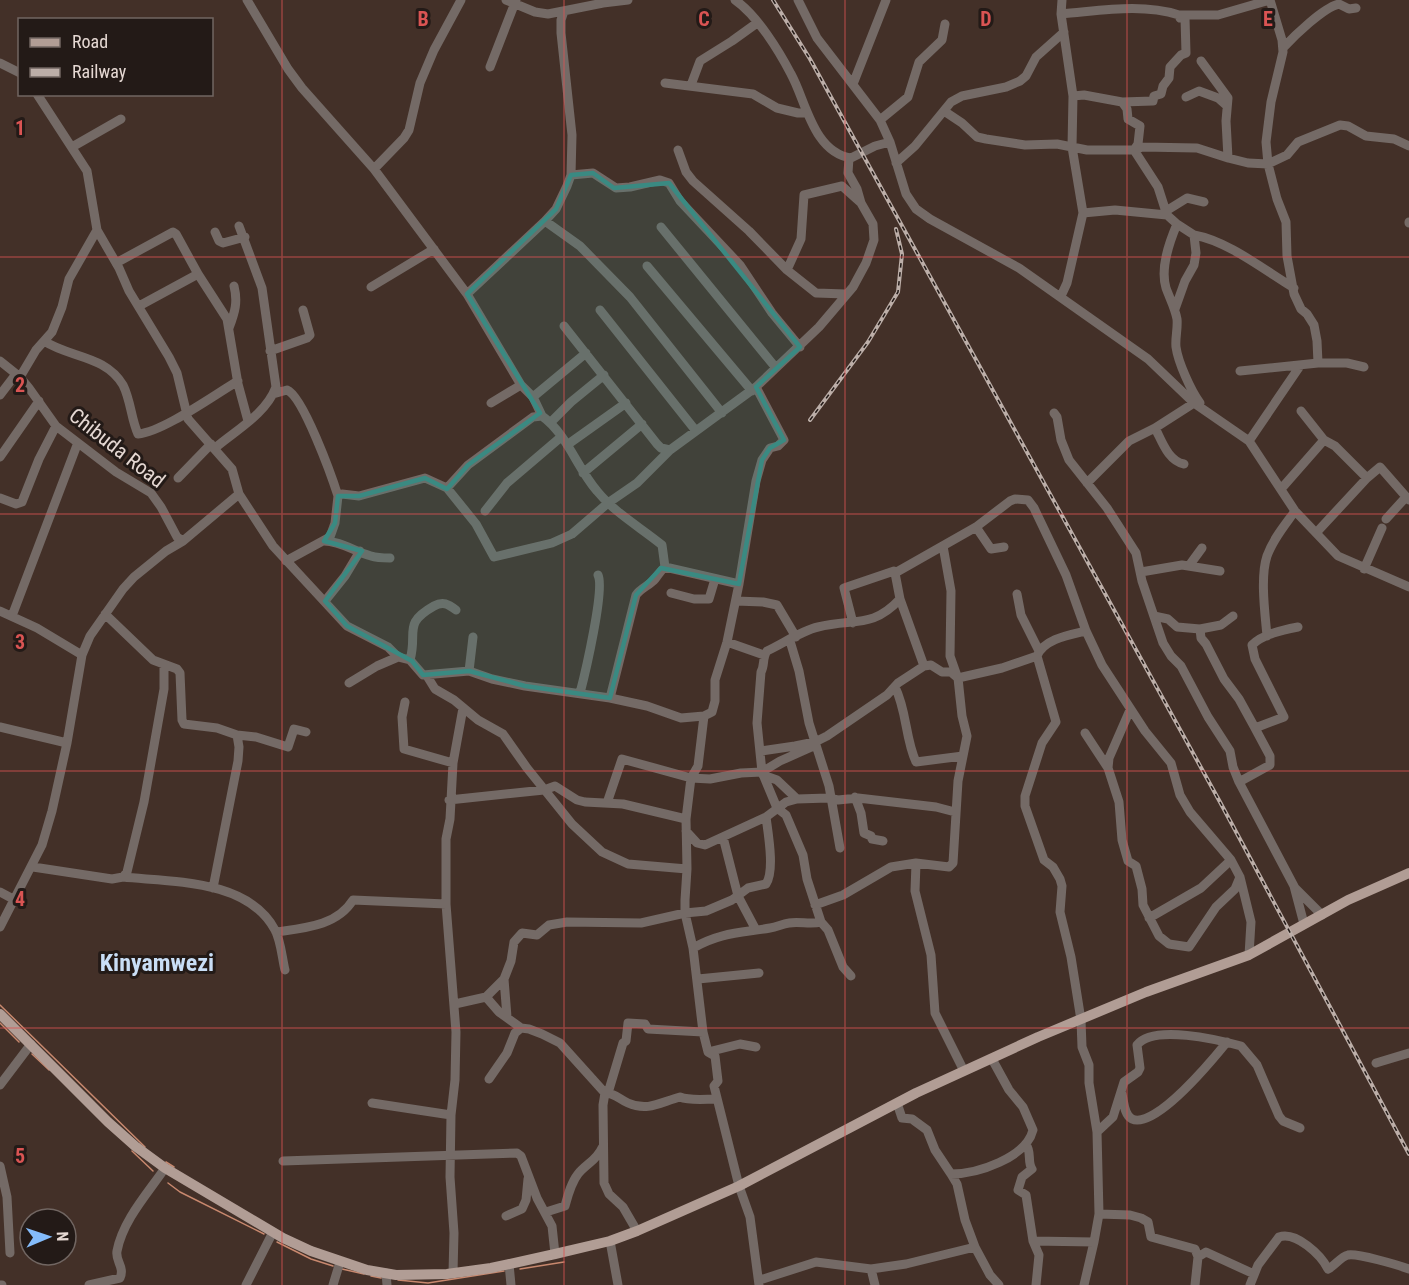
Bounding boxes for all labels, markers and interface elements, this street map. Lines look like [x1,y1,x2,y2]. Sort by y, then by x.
text: B [417,7,429,31]
text: C [698,7,710,31]
text: D [980,7,992,31]
text: E [1263,7,1273,31]
legend [18,18,213,96]
text: Road [72,31,108,52]
text: Railway [72,61,127,82]
text: 1 [15,116,25,140]
text: 2 [15,373,25,397]
street label: Chibuda Road [64,403,170,493]
text: 3 [15,630,25,654]
text: 4 [15,887,25,911]
district label: Kinyamwezi [100,949,214,977]
text: 5 [15,1144,25,1168]
north arrow [18,1207,78,1267]
text: N [53,1231,72,1242]

